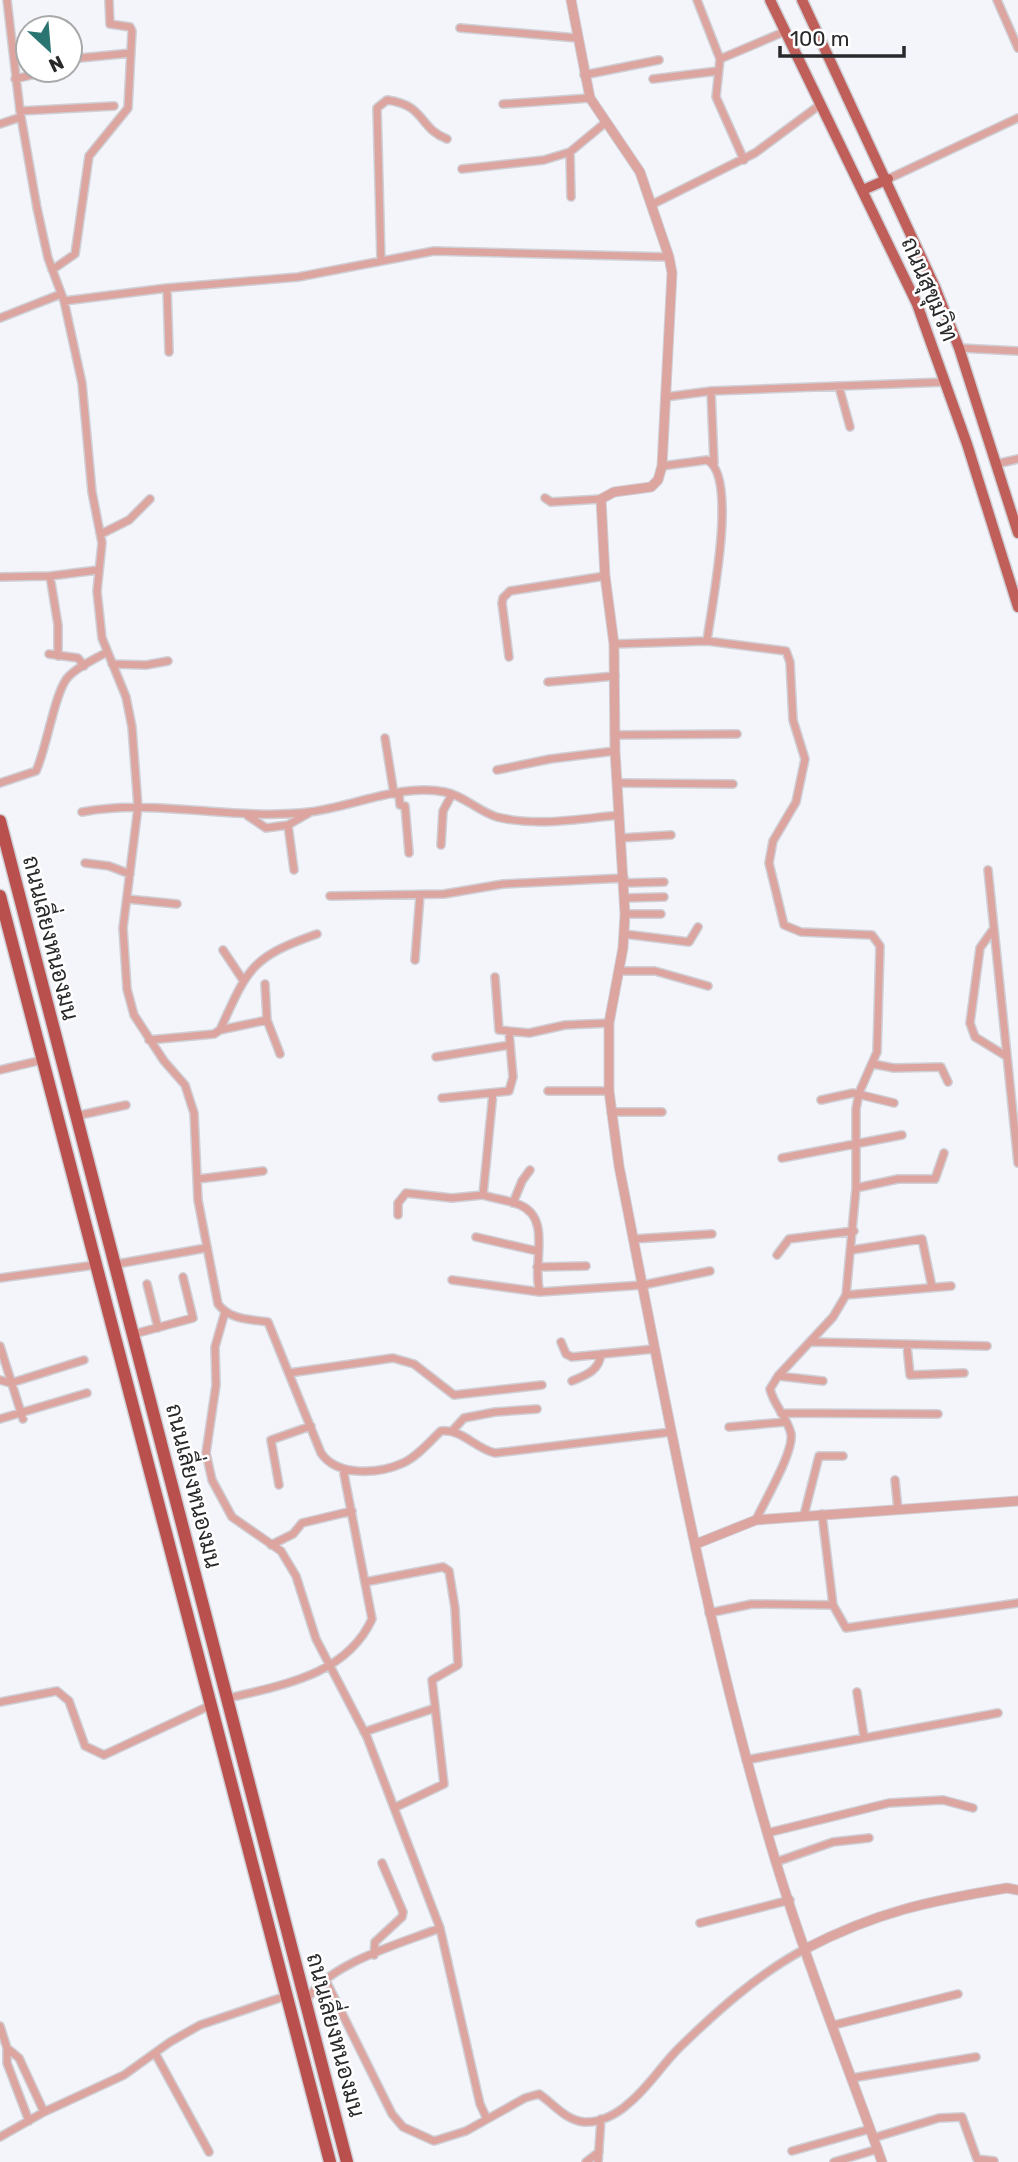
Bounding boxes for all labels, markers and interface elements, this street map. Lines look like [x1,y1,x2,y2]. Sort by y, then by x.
north arrow [14,14,84,84]
scale bar [780,14,904,58]
text: 100 m [790,26,849,51]
text: N [45,50,67,77]
street label: ถนนสุขุมวิท [894,233,965,346]
street label: ถนนเลี่ยงหนองมน [17,851,92,1023]
street label: ถนนเลี่ยงหนองมน [160,1399,235,1571]
street label: ถนนเลี่ยงหนองมน [301,1948,378,2120]

